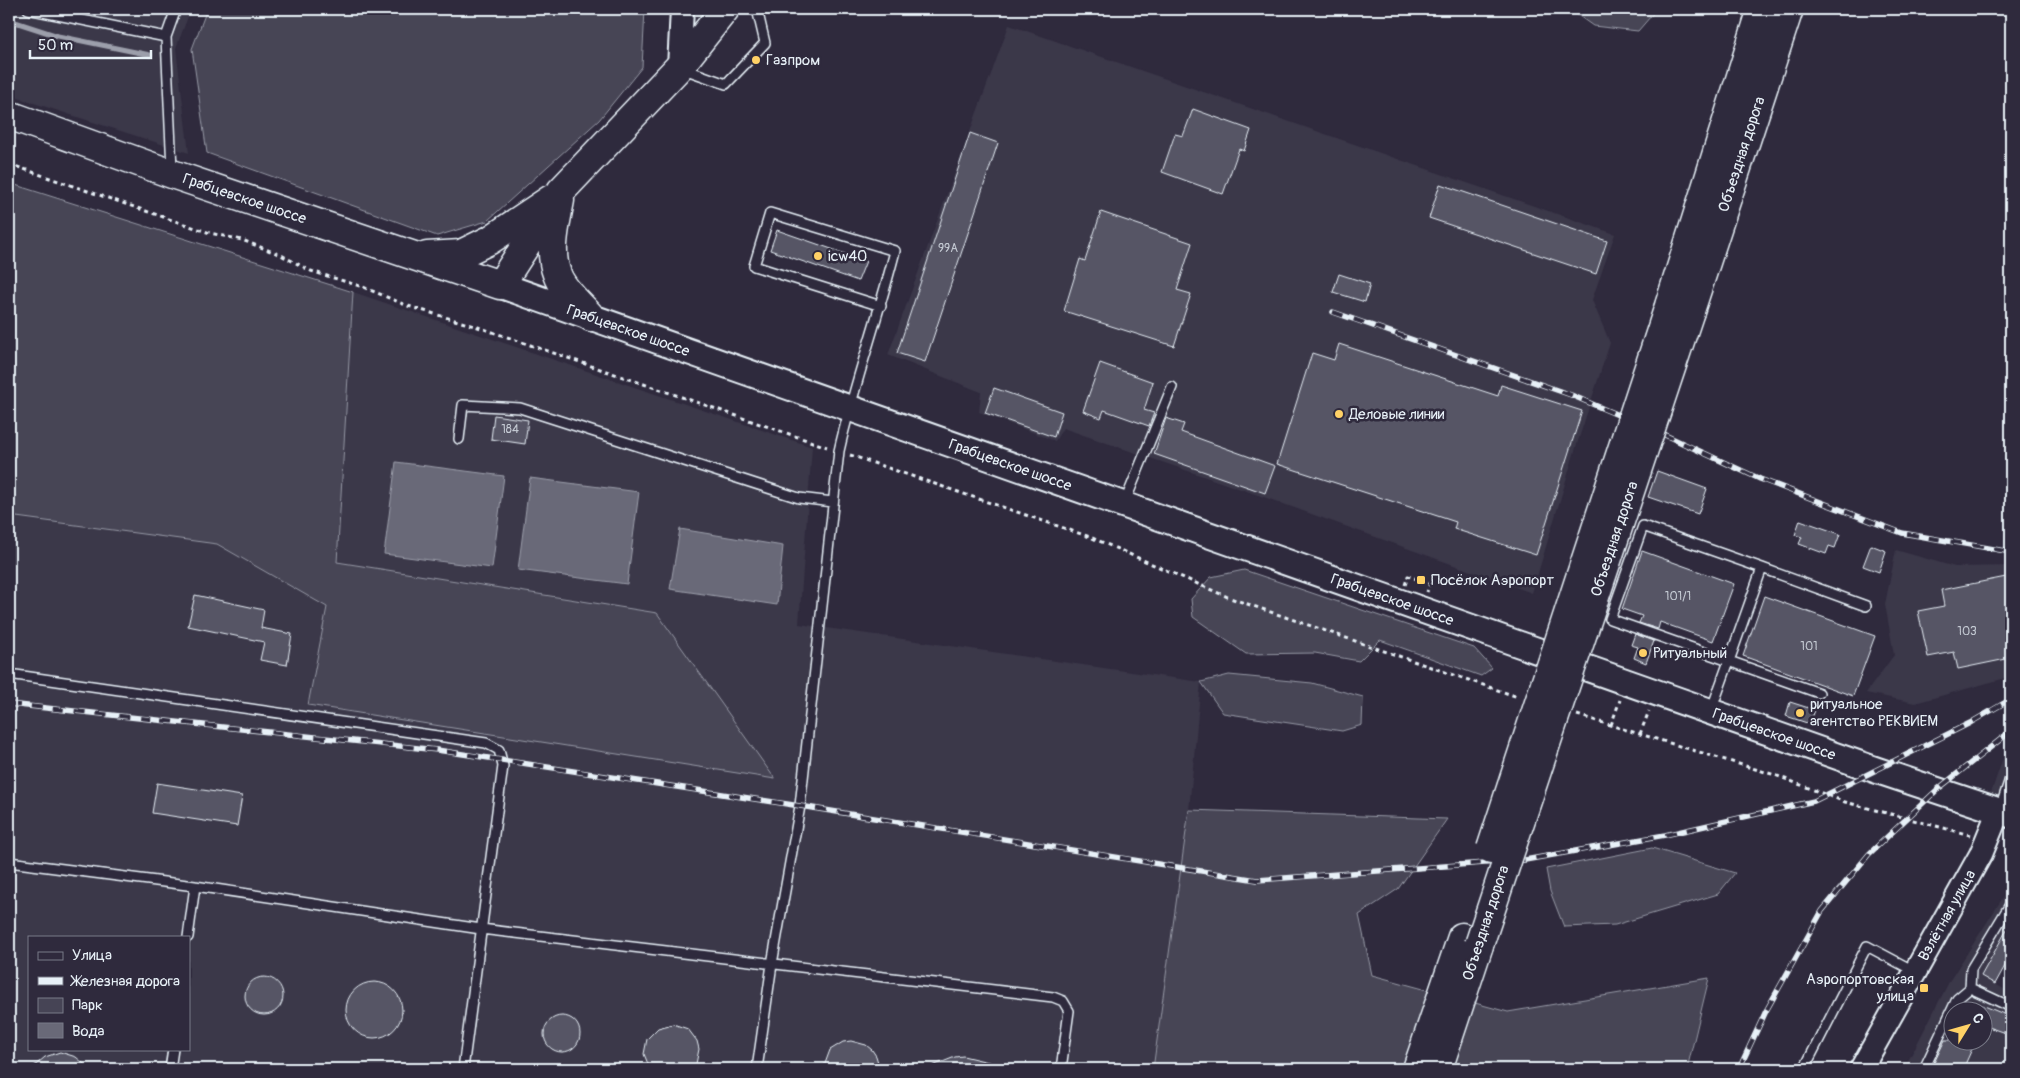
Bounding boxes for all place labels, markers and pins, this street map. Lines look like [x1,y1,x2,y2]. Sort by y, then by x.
place label: Газпром [766,51,820,70]
marker: Газпром [750,54,762,66]
place label: icw40 [828,247,867,266]
marker: icw40 [812,250,824,262]
place label: Деловые линии [1348,405,1445,424]
marker: Деловые линии [1333,408,1345,420]
place label: Посёлок Аэропорт [1431,571,1554,590]
marker: Посёлок Аэропорт [1415,574,1427,586]
place label: Ритуальный [1653,644,1727,663]
marker: Ритуальный [1637,647,1649,659]
place label: ритуальное агентство РЕКВИЕМ [1810,695,1938,731]
marker: ритуальное агентство РЕКВИЕМ [1794,707,1806,719]
place label: Аэропортовская улица [1806,970,1914,1006]
marker: Аэропортовская улица [1918,982,1930,994]

